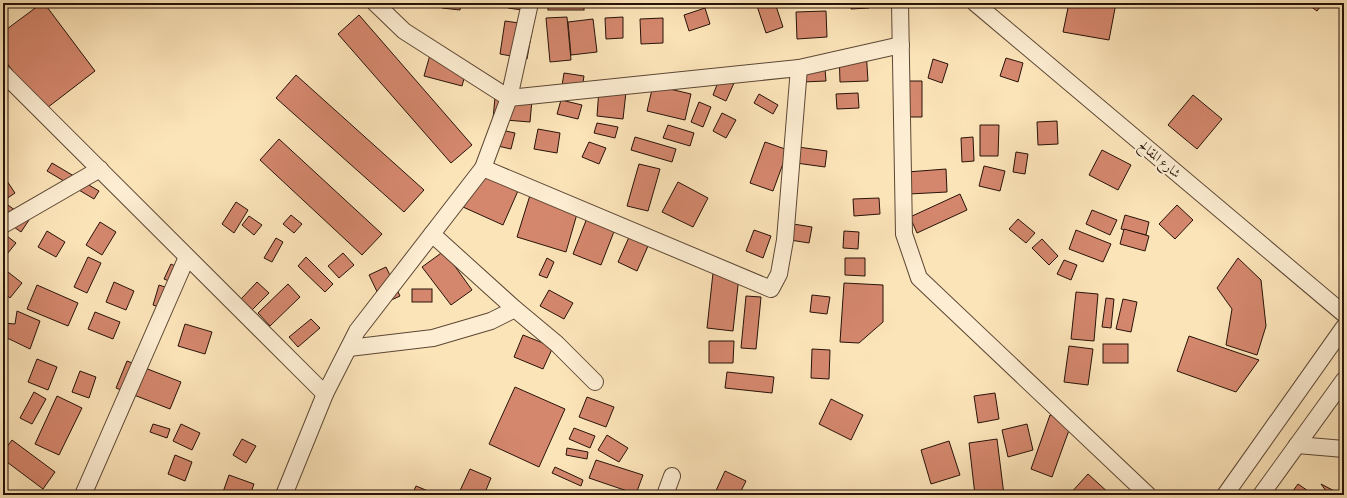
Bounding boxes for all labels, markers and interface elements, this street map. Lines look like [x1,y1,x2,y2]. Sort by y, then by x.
street label: شارع المقالح [1134,137,1184,184]

